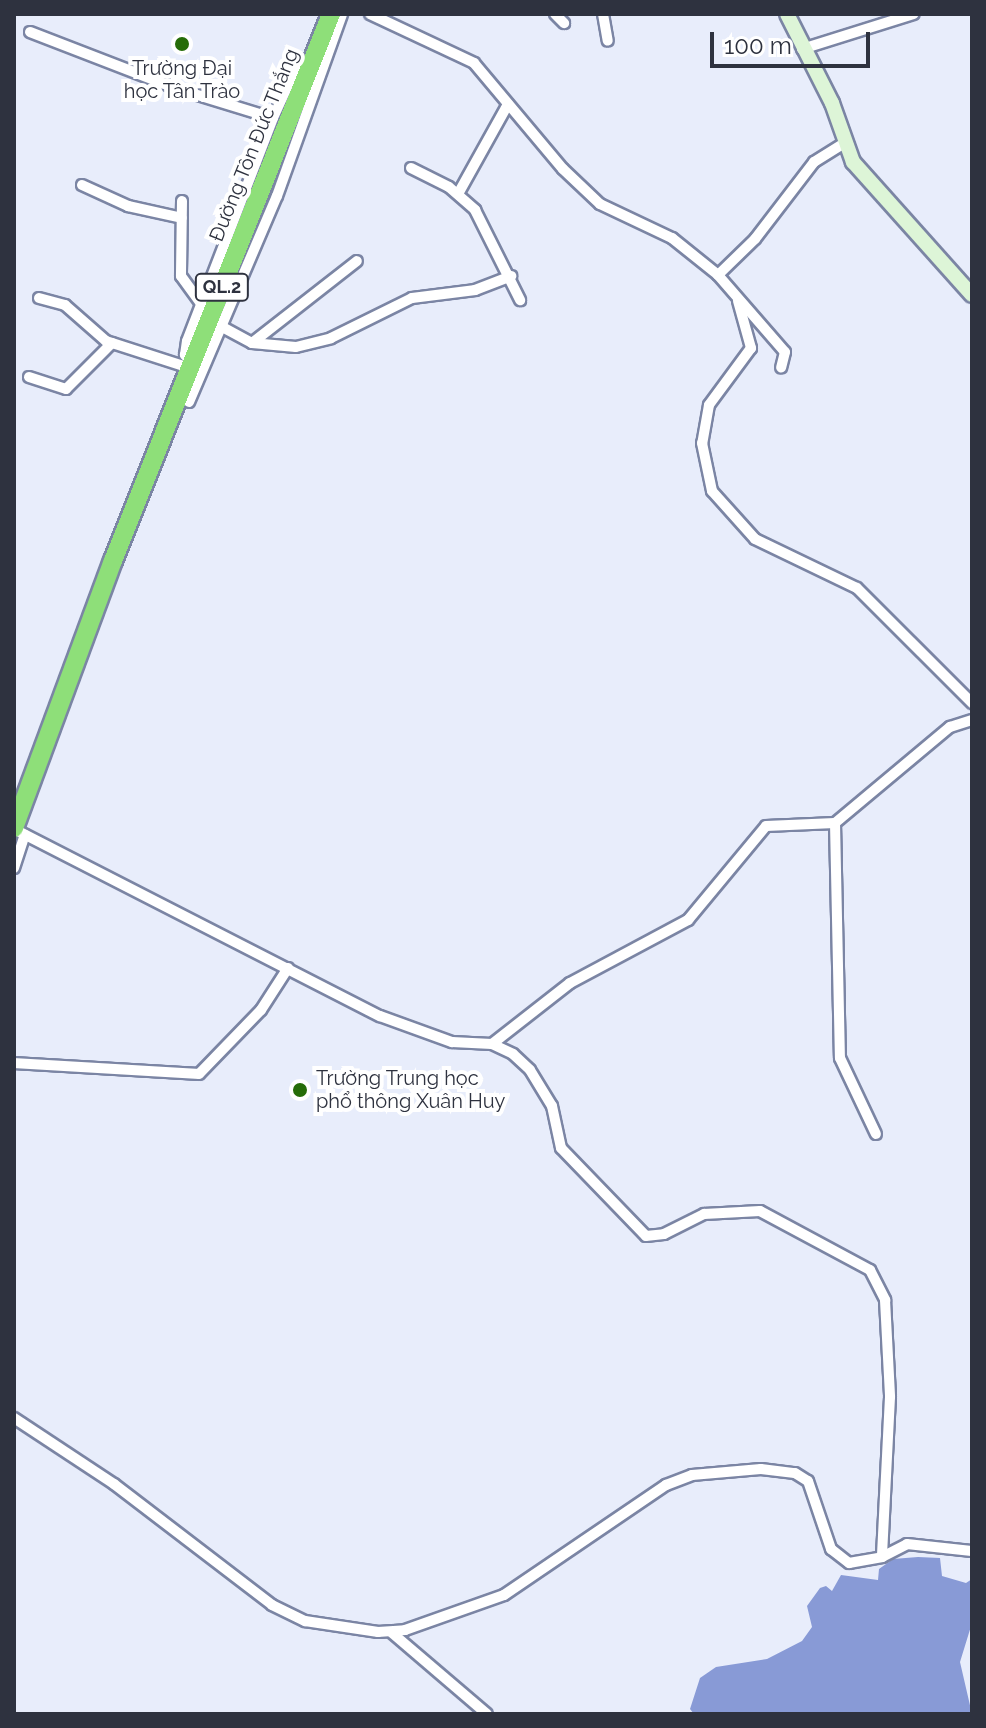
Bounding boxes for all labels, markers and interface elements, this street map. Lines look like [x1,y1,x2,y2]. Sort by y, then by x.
scale bar [714,16,874,66]
text: 100 m [724,31,792,60]
marker: Trường Đại học Tân Trào [173,35,191,53]
street label: Đường Tôn Đức Thắng [204,44,304,246]
place label: Trường Đại học Tân Trào [123,56,241,103]
road number: QL.2 [194,273,250,301]
place label: Trường Trung học phổ thông Xuân Huy [316,1066,506,1113]
marker: Trường Trung học phổ thông Xuân Huy [291,1081,309,1099]

